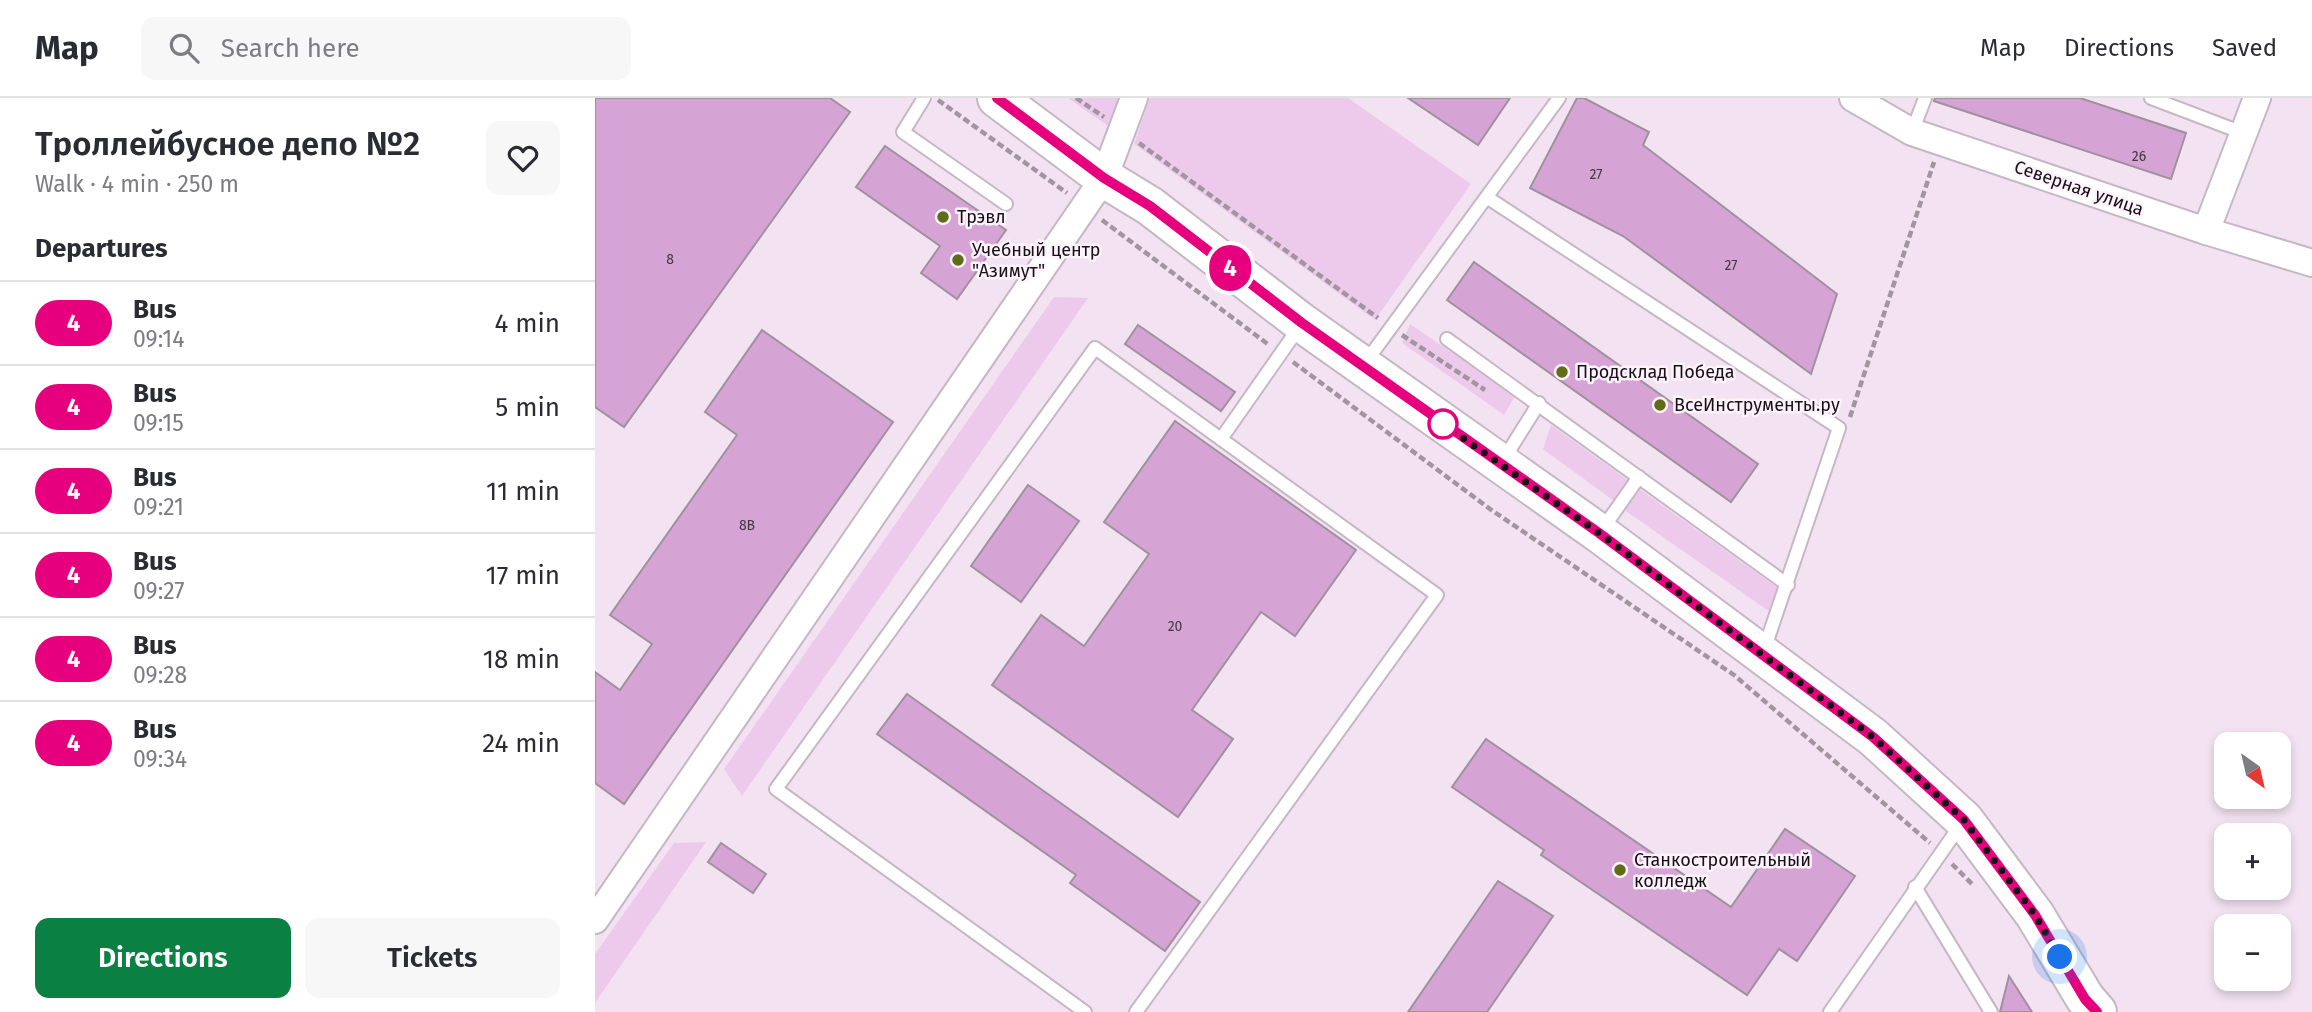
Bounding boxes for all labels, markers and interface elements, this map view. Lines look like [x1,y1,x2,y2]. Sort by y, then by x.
search box [141,17,631,80]
text: Map [35,28,99,68]
icon: search [165,29,203,67]
text: Search here [221,33,360,64]
text: Map [1980,34,2026,62]
text: Directions [2064,34,2174,62]
text: Saved [2212,34,2277,62]
button: heart [486,121,560,195]
text: Троллейбусное депо №2 [35,124,420,164]
house number: 26 [2132,148,2146,165]
street label: Северная улица [2011,156,2147,220]
house number: 27 [1589,166,1603,183]
text: Walk · 4 min · 250 m [35,170,239,198]
place label: Трэвл [957,206,1006,228]
marker: Трэвл [935,209,951,225]
text: Departures [35,233,168,264]
place label: Учебный центр "Азимут" [972,239,1100,282]
line badge: 4 [1207,245,1253,291]
house number: 8 [666,251,674,268]
marker: Учебный центр "Азимут" [950,252,966,268]
text: 4 [1223,254,1237,282]
house number: 27 [1724,257,1738,274]
text: Bus [133,294,176,325]
text: 4 min [494,308,560,339]
text: 4 [67,309,80,337]
text: 09:14 [133,325,184,353]
place label: Продсклад Победа [1576,361,1735,383]
marker: Продсклад Победа [1554,364,1570,380]
text: Bus [133,378,176,409]
text: 5 min [495,392,560,423]
text: 4 [67,393,80,421]
place label: ВсеИнструменты.ру [1674,394,1840,416]
marker: ВсеИнструменты.ру [1652,397,1668,413]
text: 09:15 [133,409,184,437]
unlabelled marker [1428,409,1458,439]
text: Bus [133,462,176,493]
text: 11 min [486,476,560,507]
text: 4 [67,477,80,505]
text: 09:21 [133,493,184,521]
house number: 8В [739,517,755,534]
text: Bus [133,546,176,577]
text: 17 min [485,560,560,591]
text: 4 [67,561,80,589]
text: 09:27 [133,577,185,605]
house number: 20 [1168,618,1183,635]
text: Bus [133,630,176,661]
text: 18 min [483,644,560,675]
text: 4 [67,645,80,673]
text: 09:28 [133,661,187,689]
text: Bus [133,714,176,745]
text: 24 min [482,728,560,759]
text: 4 [67,729,80,757]
north arrow [2214,732,2291,808]
map controls [2214,732,2291,991]
text: 09:34 [133,745,187,773]
button: + [2214,823,2291,900]
place label: Станкостроительный колледж [1634,849,1811,892]
marker: Станкостроительный колледж [1612,862,1628,878]
button: − [2214,914,2291,991]
button: Directions [35,918,291,998]
button: Tickets [305,918,560,998]
your location [2042,939,2077,974]

